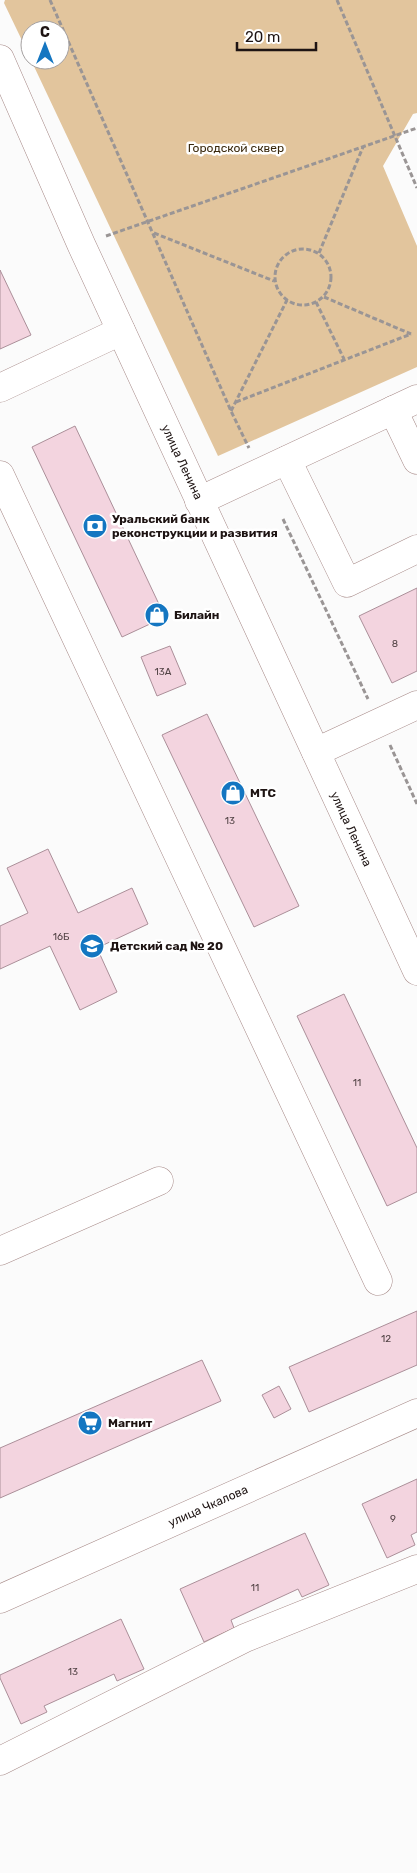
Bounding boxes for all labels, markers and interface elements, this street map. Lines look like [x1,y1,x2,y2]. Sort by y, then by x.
north arrow [20,20,70,70]
scale bar [237,20,316,52]
text: С [40,24,50,41]
text: 20 m [245,28,280,46]
park label: Городской сквер [188,141,284,155]
street label: улица Ленина [159,422,205,502]
place label: Уральский банк реконструкции и развития [112,512,278,540]
bank icon: Уральский банк реконструкции и развития [82,513,108,539]
shop icon: Билайн [144,602,170,628]
place label: Билайн [174,608,219,622]
house number: 8 [392,638,398,650]
house number: 13А [155,666,172,678]
shop icon: МТС [220,780,246,806]
place label: МТС [250,786,276,800]
street label: улица Ленина [328,789,374,869]
house number: 13 [225,815,235,827]
house number: 16Б [53,931,70,943]
school or university icon: Детский сад № 20 [79,933,105,959]
place label: Детский сад № 20 [110,939,223,953]
house number: 11 [353,1077,361,1089]
house number: 12 [381,1333,391,1345]
supermarket icon: Магнит [77,1410,103,1436]
place label: Магнит [108,1416,153,1430]
street label: улица Чкалова [166,1482,250,1530]
house number: 9 [390,1513,396,1525]
house number: 11 [251,1582,259,1594]
house number: 13 [68,1666,78,1678]

